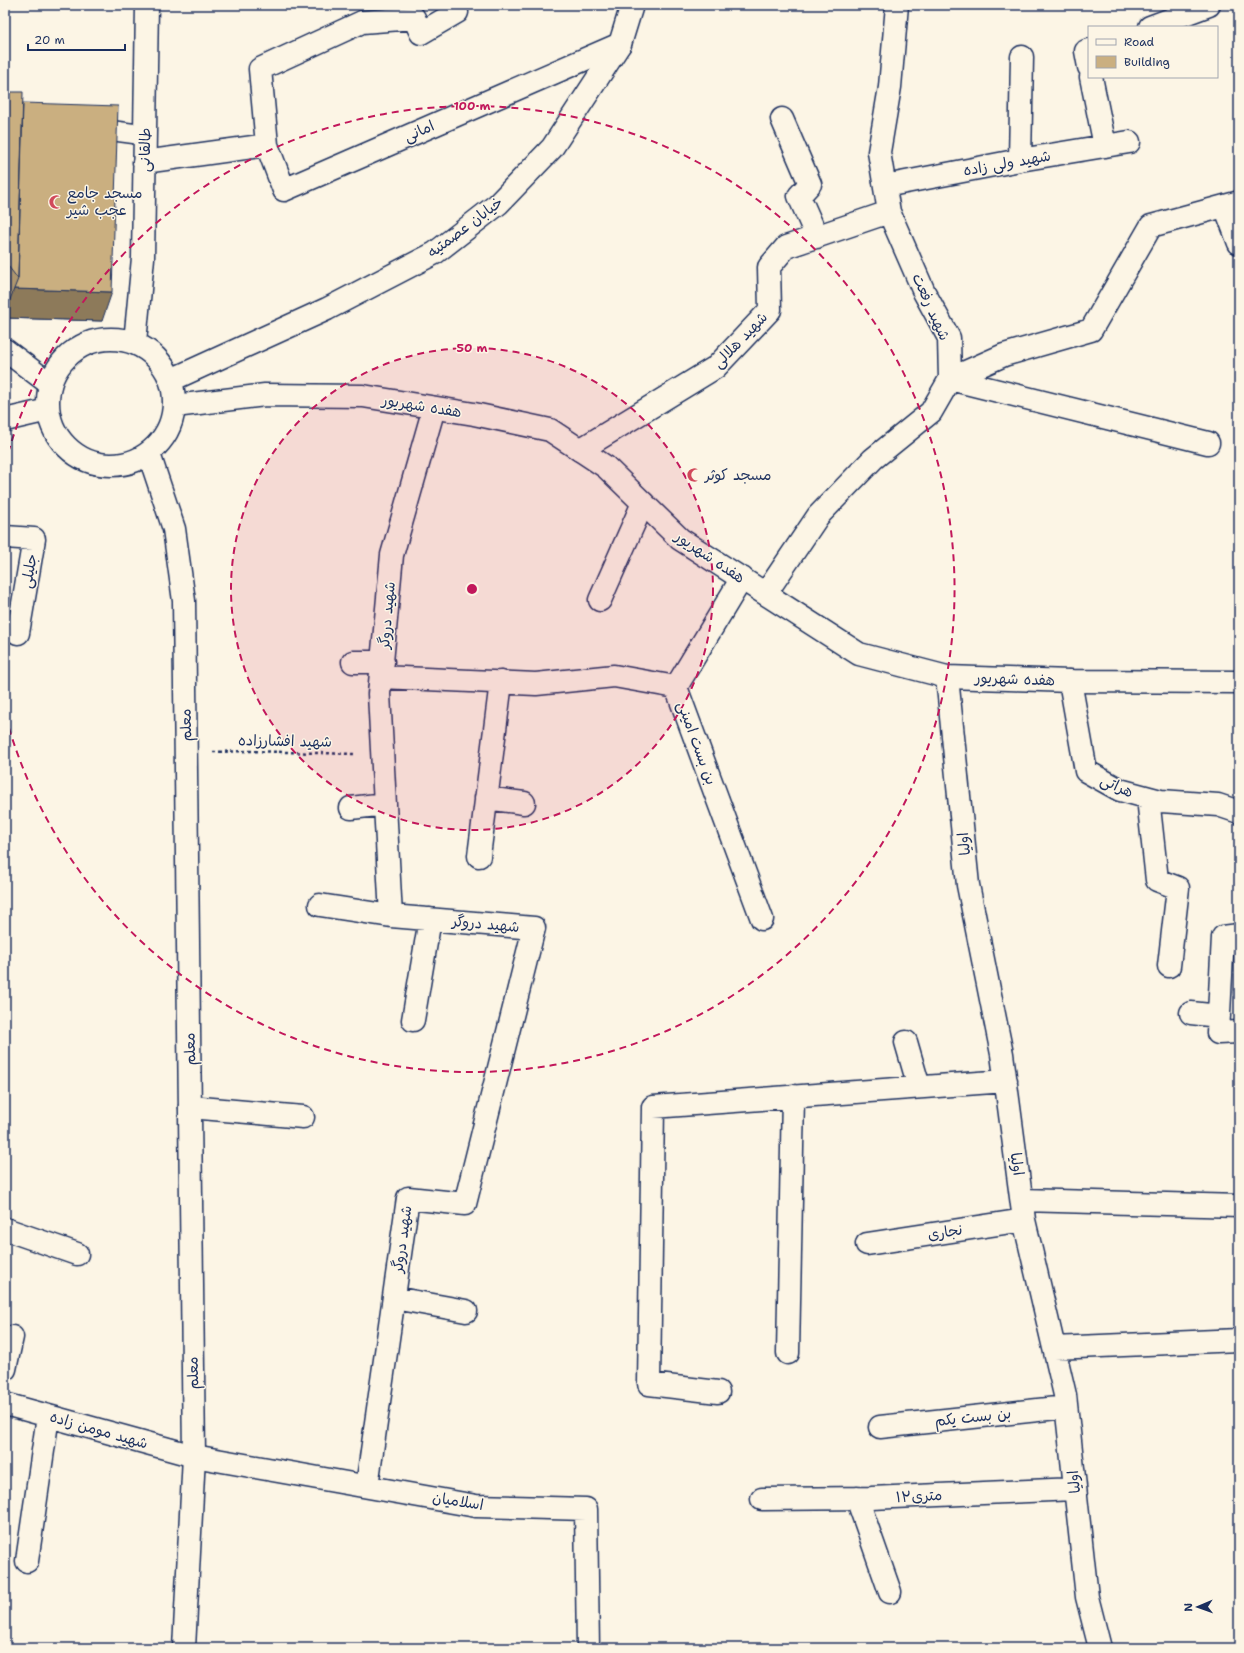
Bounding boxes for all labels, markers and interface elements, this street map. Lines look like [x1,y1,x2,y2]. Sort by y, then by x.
scale bar [28,26,125,52]
legend [1088,26,1218,78]
text: 20 m [34,32,65,48]
text: Road [1124,34,1155,50]
text: Building [1124,54,1170,70]
text: 100 m [454,98,491,114]
street label: امانی [401,115,437,147]
street label: طالقانی [135,128,155,172]
street label: شهید ولی زاده [962,145,1052,181]
place label: مسجد جامع عجب شیر [65,183,143,220]
street label: خیابان عصمتیه [423,192,507,262]
mosque icon: مسجد جامع عجب شیر [48,194,64,210]
street label: شهید رفعت [907,270,955,344]
street label: شهید هلالی [708,308,772,372]
text: 50 m [457,340,488,356]
street label: هفده شهریور [380,390,463,422]
place label: مسجد کوثر [703,465,771,485]
mosque icon: مسجد کوثر [686,467,702,483]
street label: هفده شهریور [670,526,749,588]
street label: جلیلی [16,552,42,590]
street label: شهید دروگر [374,581,400,651]
centre of rings [465,582,479,596]
street label: هفده شهریور [974,668,1055,690]
street label: بن بست امینی [673,699,721,787]
street label: معلم [176,708,198,742]
street label: شهید افشارزاده [238,730,332,752]
street label: هراتی [1097,770,1137,802]
street label: اولیا [953,831,975,857]
street label: شهید دروگر [450,911,520,937]
street label: معلم [180,1032,202,1066]
street label: اولیا [1005,1151,1029,1177]
street label: شهید دروگر [387,1204,417,1276]
street label: نجاری [926,1219,964,1245]
street label: معلم [183,1356,205,1390]
street label: بن بست یکم [934,1403,1012,1433]
street label: شهید مومن زاده [48,1406,150,1454]
street label: اولیا [1063,1469,1085,1495]
street label: ۱۲متری [895,1485,943,1507]
street label: اسلامیان [431,1487,485,1515]
north arrow [1178,1587,1218,1627]
text: N [1181,1602,1196,1612]

